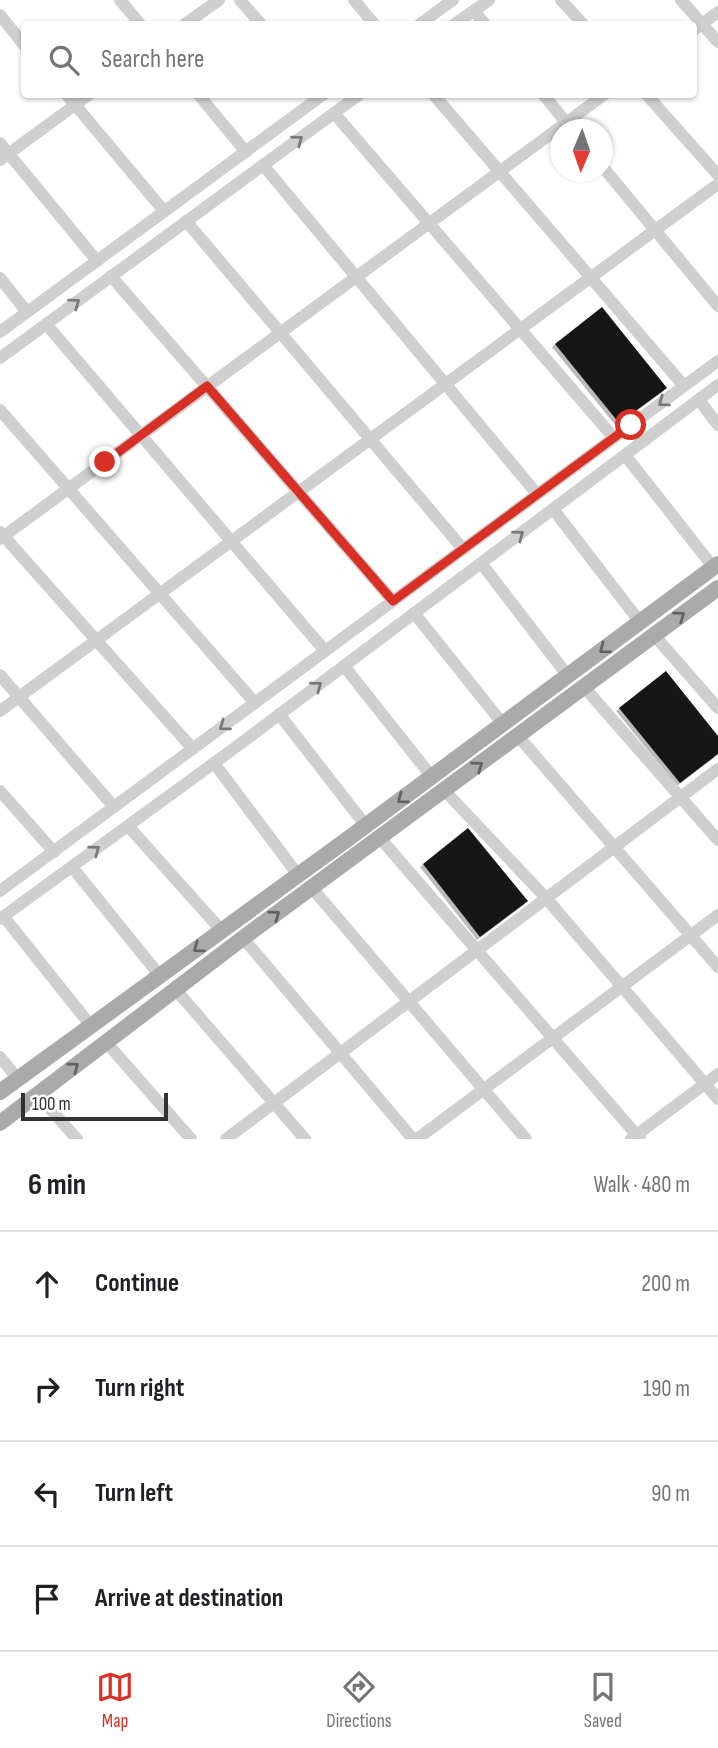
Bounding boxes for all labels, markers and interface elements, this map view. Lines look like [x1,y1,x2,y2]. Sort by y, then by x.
search box [21,21,697,98]
icon: search [45,41,83,79]
text: Search here [101,44,204,75]
north arrow [550,119,613,182]
one-way arrow [290,135,303,148]
one-way arrow [67,299,80,311]
one-way arrow [658,393,671,406]
route start [615,409,646,440]
route end [89,446,120,477]
one-way arrow [511,530,523,543]
one-way arrow [672,611,685,624]
one-way arrow [599,641,612,653]
one-way arrow [309,682,322,694]
one-way arrow [219,718,232,730]
one-way arrow [470,761,482,774]
one-way arrow [397,791,410,803]
one-way arrow [87,846,99,858]
one-way arrow [267,911,280,923]
one-way arrow [193,940,206,952]
one-way arrow [66,1063,79,1076]
scale bar [21,1090,168,1122]
text: 100 m [32,1093,71,1116]
text: 6 min [28,1167,86,1203]
text: Walk · 480 m [593,1171,690,1199]
icon: ahead [28,1265,66,1303]
text: Continue [95,1268,179,1299]
text: 200 m [642,1270,690,1298]
icon: right [28,1370,66,1408]
text: Turn right [95,1373,184,1404]
text: 190 m [643,1375,690,1403]
icon: left [28,1475,66,1513]
text: Turn left [95,1478,173,1509]
text: 90 m [651,1480,690,1508]
icon: arrive [28,1580,66,1618]
text: Arrive at destination [95,1583,283,1614]
tab: Map [96,1668,134,1733]
tab: Directions [326,1668,392,1733]
tab: Saved [584,1668,622,1733]

